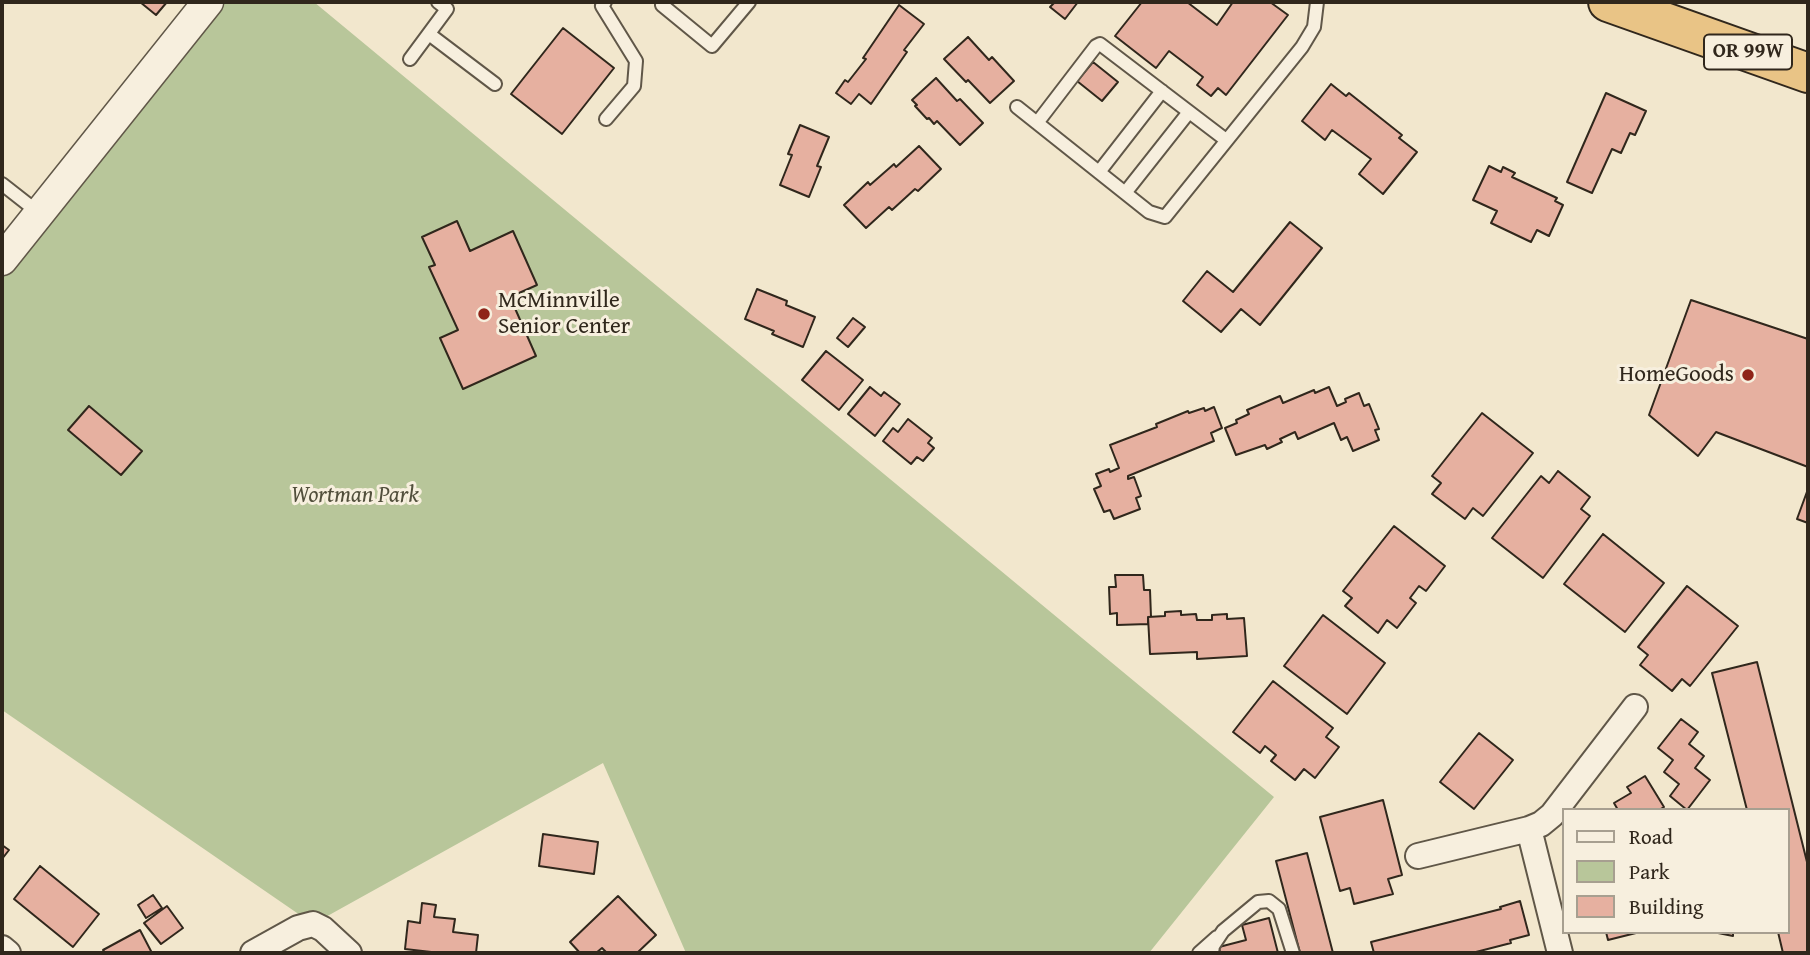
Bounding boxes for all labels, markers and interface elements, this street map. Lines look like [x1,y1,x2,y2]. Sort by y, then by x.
road number: OR 99W [1704,34,1792,70]
place label: McMinnville Senior Center [498,287,630,341]
marker: McMinnville Senior Center [476,306,492,322]
place label: HomeGoods [1619,361,1734,389]
marker: HomeGoods [1740,367,1756,383]
park label: Wortman Park [291,482,419,510]
legend [1562,808,1789,934]
text: Road [1629,821,1673,852]
text: Park [1629,856,1670,887]
text: Building [1629,891,1703,922]

